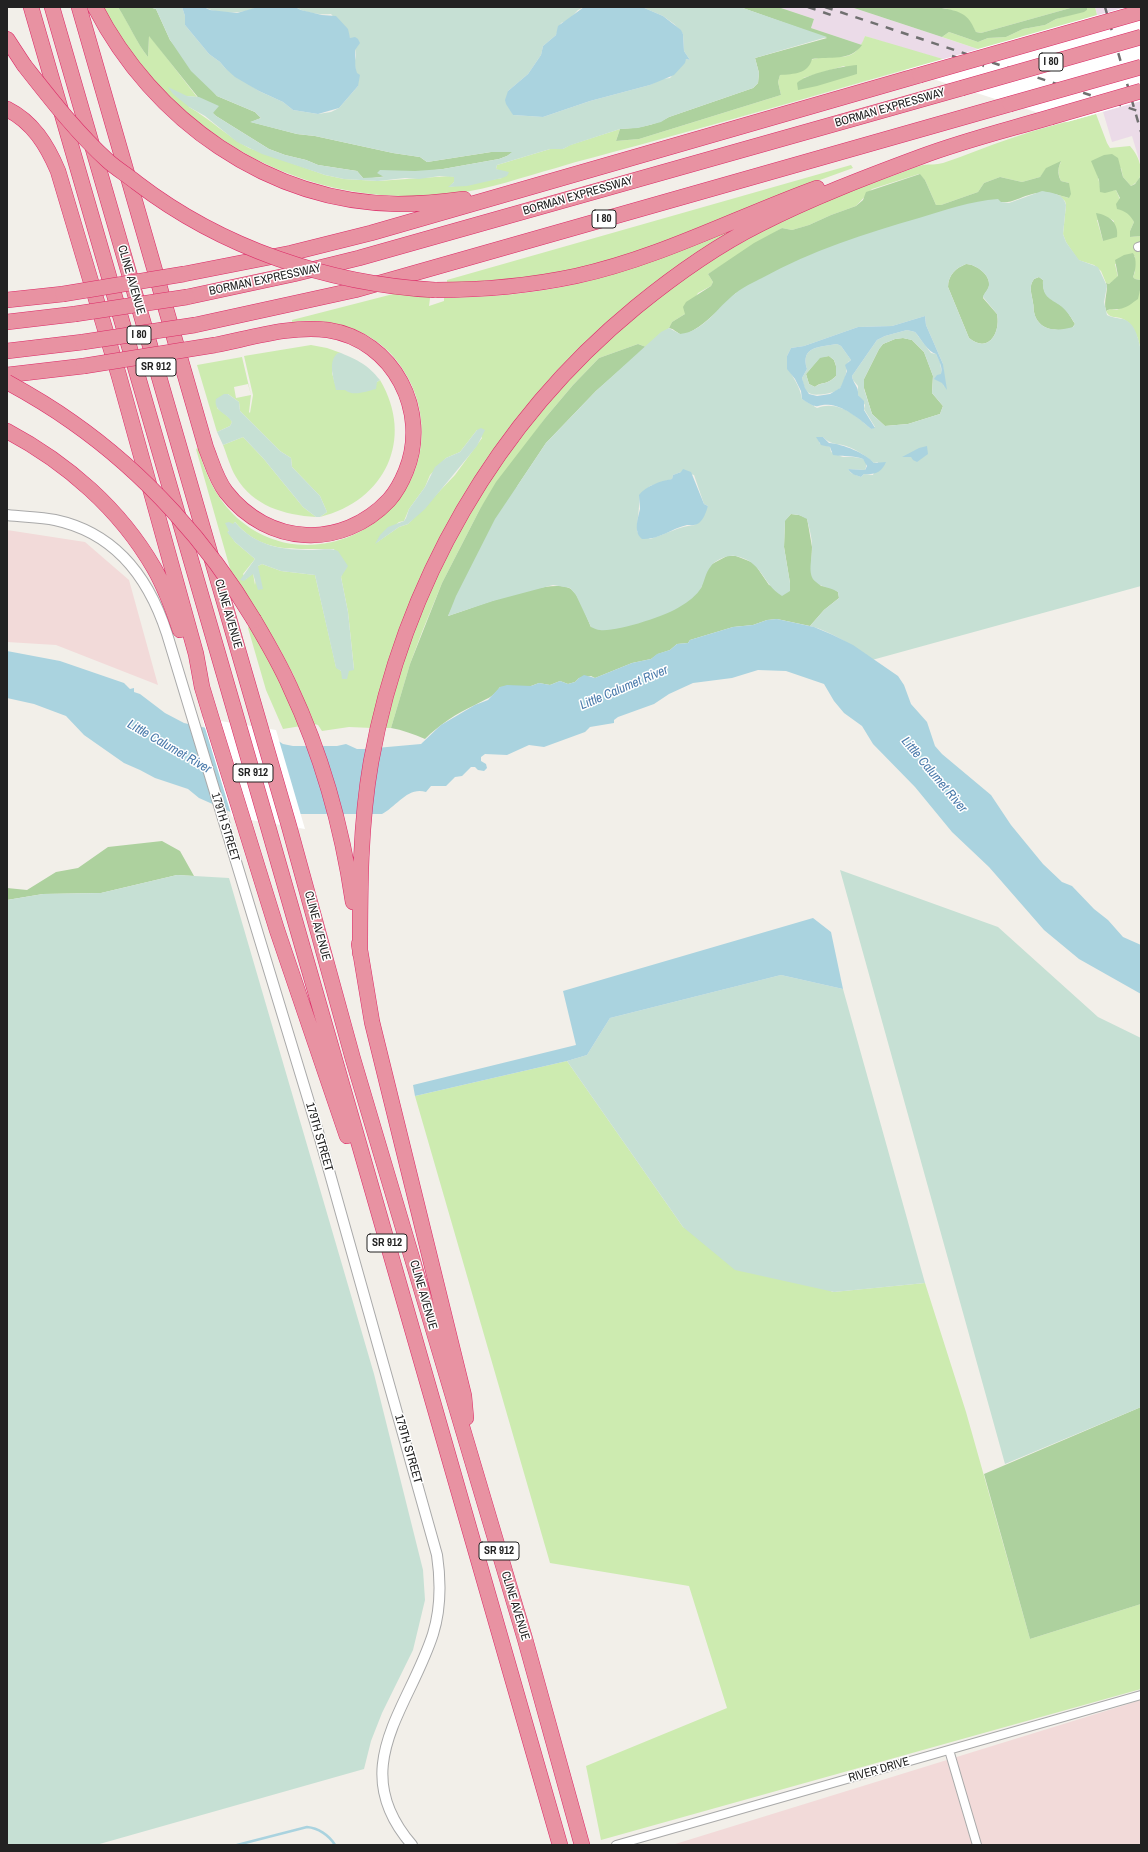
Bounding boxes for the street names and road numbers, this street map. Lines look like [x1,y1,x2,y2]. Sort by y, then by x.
road number: I 80 [1039,53,1063,71]
street label: BORMAN EXPRESSWAY [833,85,947,131]
street label: BORMAN EXPRESSWAY [521,173,635,219]
road number: I 80 [592,210,616,228]
street label: CLINE AVENUE [114,244,148,316]
street label: BORMAN EXPRESSWAY [208,261,322,299]
road number: I 80 [127,326,151,344]
road number: SR 912 [136,358,176,376]
street label: CLINE AVENUE [211,578,245,650]
road number: SR 912 [233,764,273,782]
street label: 179TH STREET [208,791,242,863]
street label: CLINE AVENUE [301,890,333,962]
street label: 179TH STREET [302,1101,336,1173]
road number: SR 912 [367,1234,407,1252]
street label: CLINE AVENUE [406,1259,440,1331]
street label: 179TH STREET [391,1413,425,1485]
road number: SR 912 [479,1542,519,1560]
street label: CLINE AVENUE [498,1570,532,1642]
street label: RIVER DRIVE [847,1754,911,1786]

